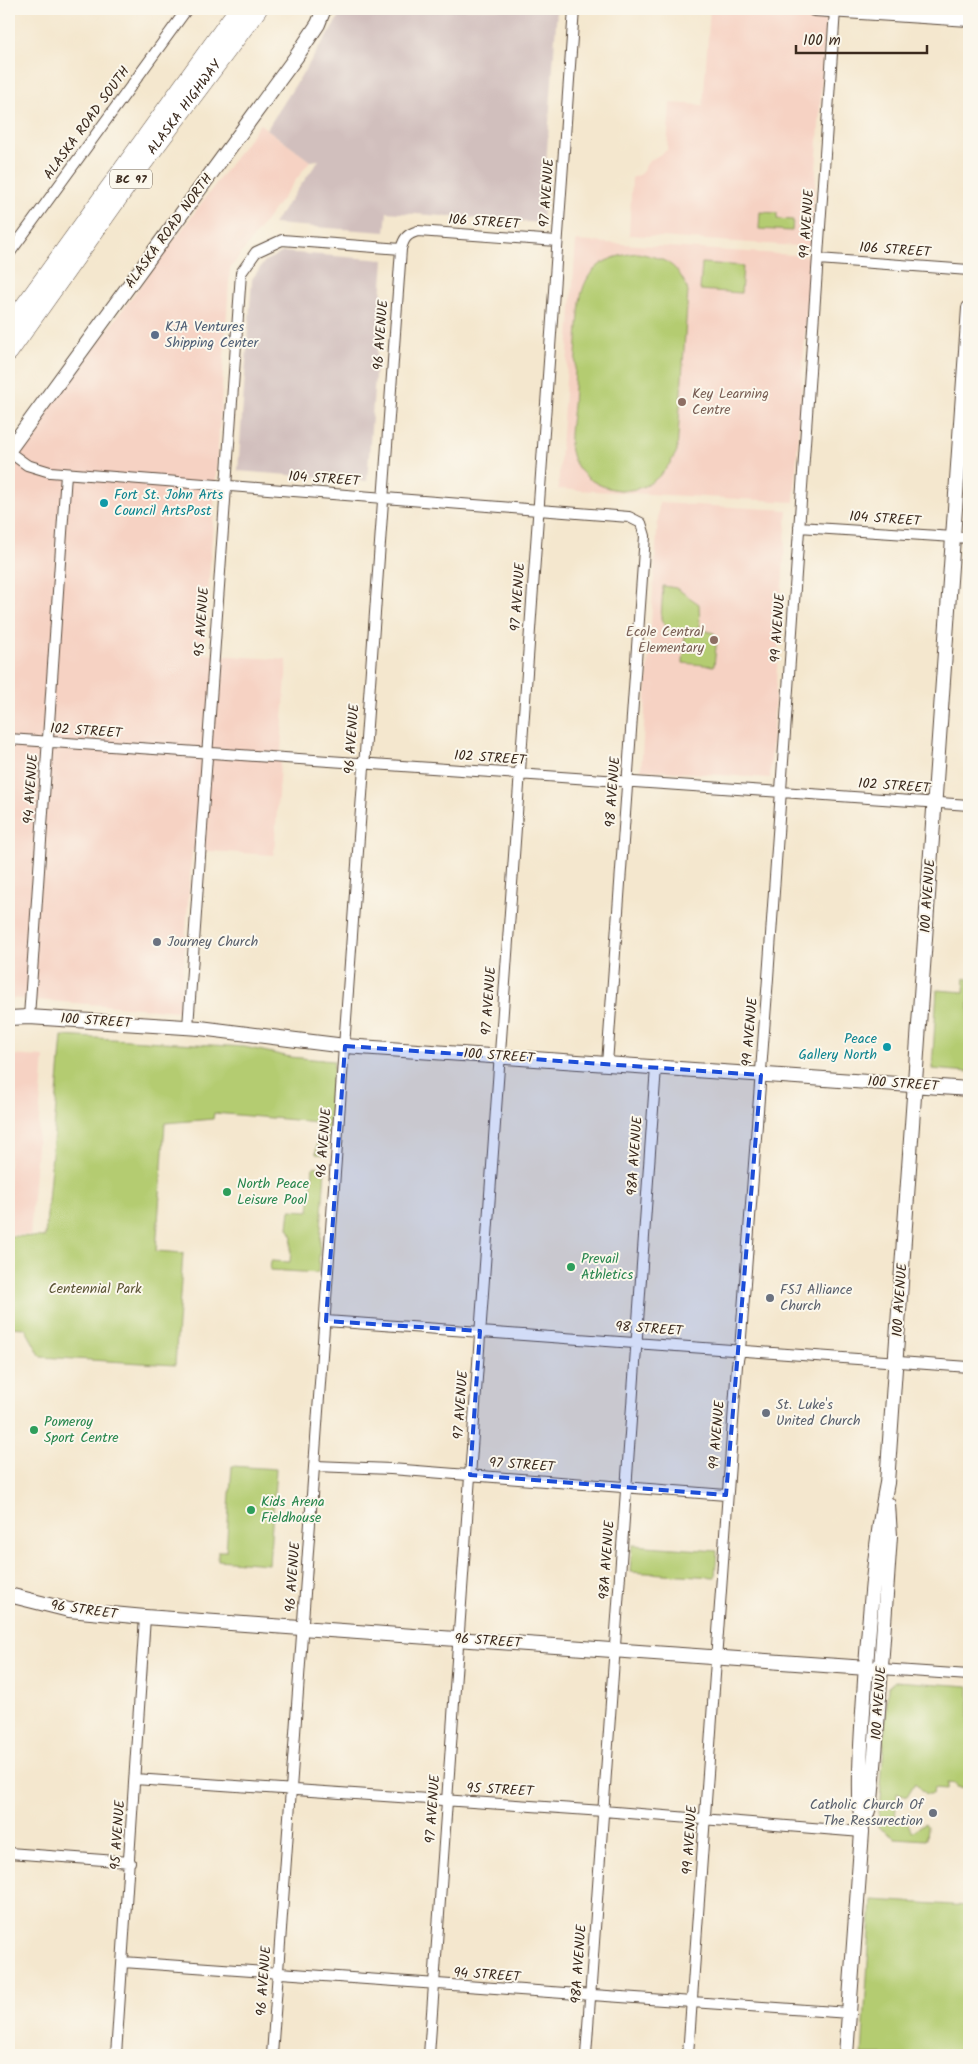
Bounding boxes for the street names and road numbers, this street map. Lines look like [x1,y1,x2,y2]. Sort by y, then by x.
street label: ALASKA HIGHWAY [142,55,228,160]
street label: ALASKA ROAD SOUTH [38,62,136,184]
street label: 97 AVENUE [534,157,560,228]
street label: ALASKA ROAD NORTH [120,169,218,293]
road number: BC 97 [110,170,152,188]
street label: 99 AVENUE [794,188,820,259]
street label: 106 STREET [447,209,522,236]
street label: 106 STREET [858,237,933,264]
street label: 96 AVENUE [368,298,394,371]
street label: 104 STREET [287,466,362,493]
street label: 104 STREET [848,506,923,533]
street label: 97 AVENUE [505,561,531,632]
street label: 95 AVENUE [189,585,215,658]
street label: 99 AVENUE [765,592,791,663]
street label: 96 AVENUE [339,702,365,775]
street label: 102 STREET [49,718,124,745]
street label: 102 STREET [453,745,528,772]
street label: 94 AVENUE [18,752,44,825]
street label: 98 AVENUE [600,755,627,828]
street label: 102 STREET [857,773,932,800]
street label: 100 AVENUE [914,857,942,934]
street label: 97 AVENUE [476,965,502,1036]
street label: 99 AVENUE [736,996,764,1068]
street label: 100 STREET [60,1008,134,1035]
street label: 100 STREET [463,1043,537,1070]
street label: 100 STREET [867,1071,941,1098]
street label: 96 AVENUE [311,1106,337,1179]
street label: 98A AVENUE [621,1115,649,1196]
street label: 100 AVENUE [886,1261,914,1338]
street label: 98 STREET [614,1316,685,1342]
street label: 97 AVENUE [448,1369,474,1440]
street label: 99 AVENUE [703,1399,731,1471]
street label: 97 STREET [488,1452,557,1478]
street label: 98A AVENUE [593,1519,621,1600]
street label: 96 AVENUE [280,1540,306,1613]
street label: 96 STREET [49,1594,120,1626]
street label: 96 STREET [454,1628,524,1654]
street label: 100 AVENUE [865,1664,893,1741]
street label: 97 AVENUE [420,1773,446,1844]
street label: 95 STREET [466,1777,536,1803]
street label: 95 AVENUE [105,1798,131,1871]
street label: 99 AVENUE [677,1804,703,1875]
street label: 98A AVENUE [565,1923,593,2004]
street label: 96 AVENUE [251,1944,277,2017]
street label: 94 STREET [453,1962,523,1988]

